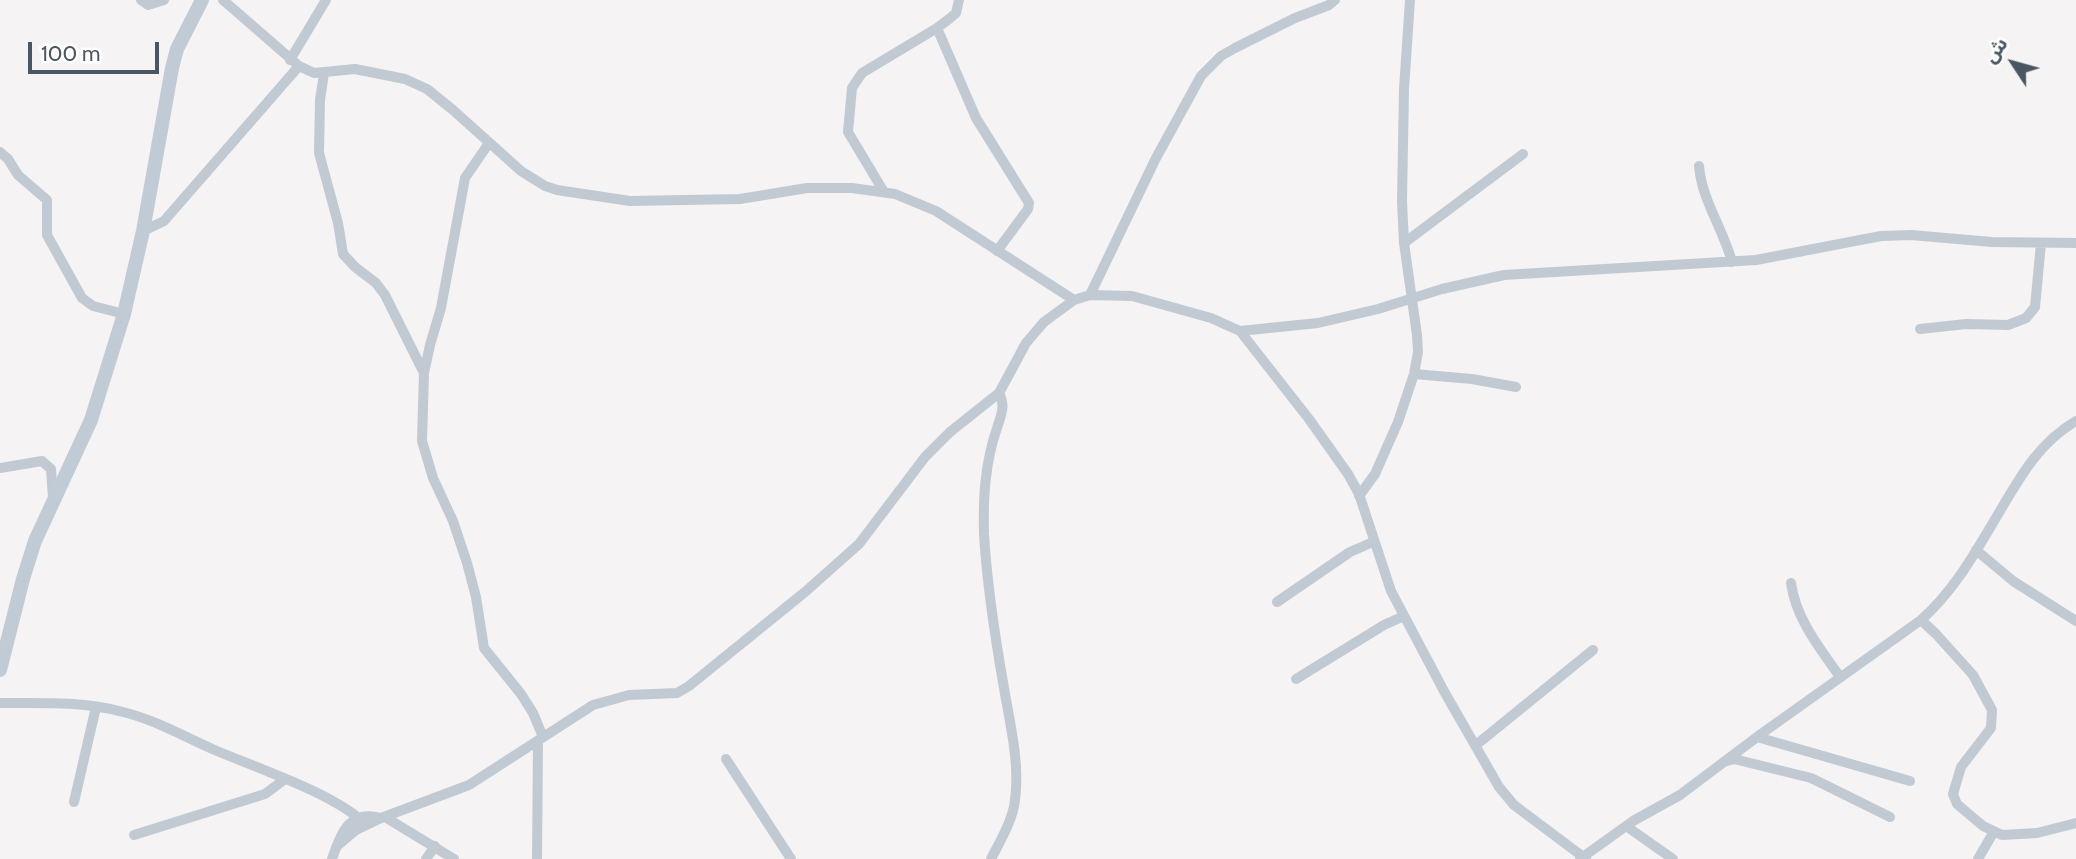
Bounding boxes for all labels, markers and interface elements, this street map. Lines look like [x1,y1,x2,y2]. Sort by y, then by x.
scale bar [32,28,163,72]
north arrow [1978,28,2048,98]
text: ش [1979,33,2013,68]
text: 100 m [41,41,100,66]

